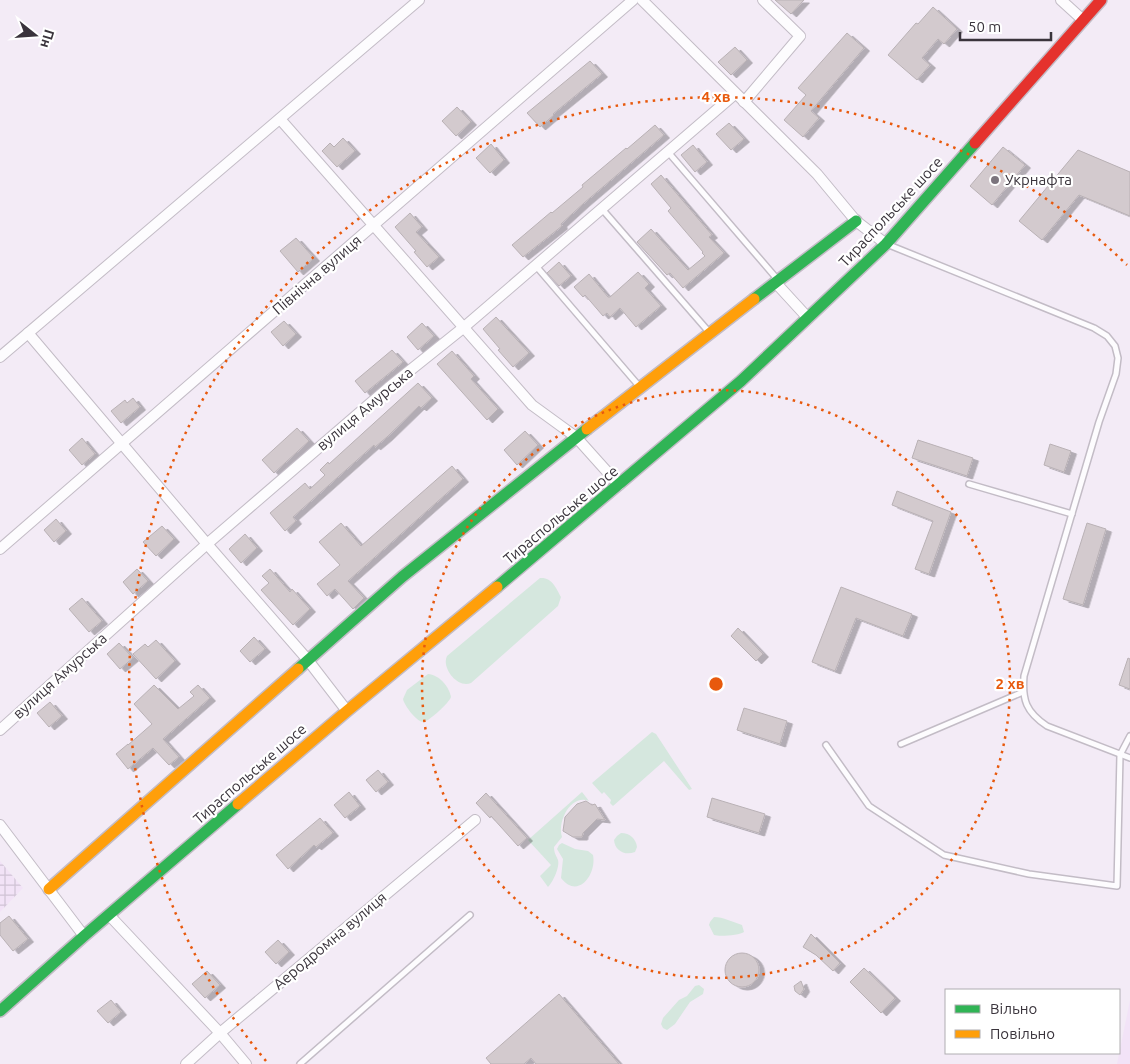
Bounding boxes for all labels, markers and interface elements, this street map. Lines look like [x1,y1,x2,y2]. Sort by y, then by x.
north arrow [10,10,60,60]
scale bar [960,10,1051,42]
text: 50 m [968,18,1001,35]
text: Пн [37,28,58,50]
text: 4 хв [702,88,731,105]
street label: Тираспольське шосе [835,153,946,270]
place label: Укрнафта [1005,171,1072,188]
marker: Укрнафта [989,174,1001,186]
street label: Північна вулиця [269,231,365,318]
street label: вулиця Амурська [313,364,416,454]
street label: Тираспольське шосе [500,462,621,567]
street label: вулиця Амурська [9,629,110,722]
centre of rings [707,675,725,693]
text: 2 хв [996,675,1025,692]
street label: Тираспольське шосе [190,720,310,827]
street label: Аеродромна вулиця [270,888,390,993]
legend [945,989,1120,1054]
text: Вільно [990,1000,1037,1017]
text: Повільно [990,1025,1055,1042]

